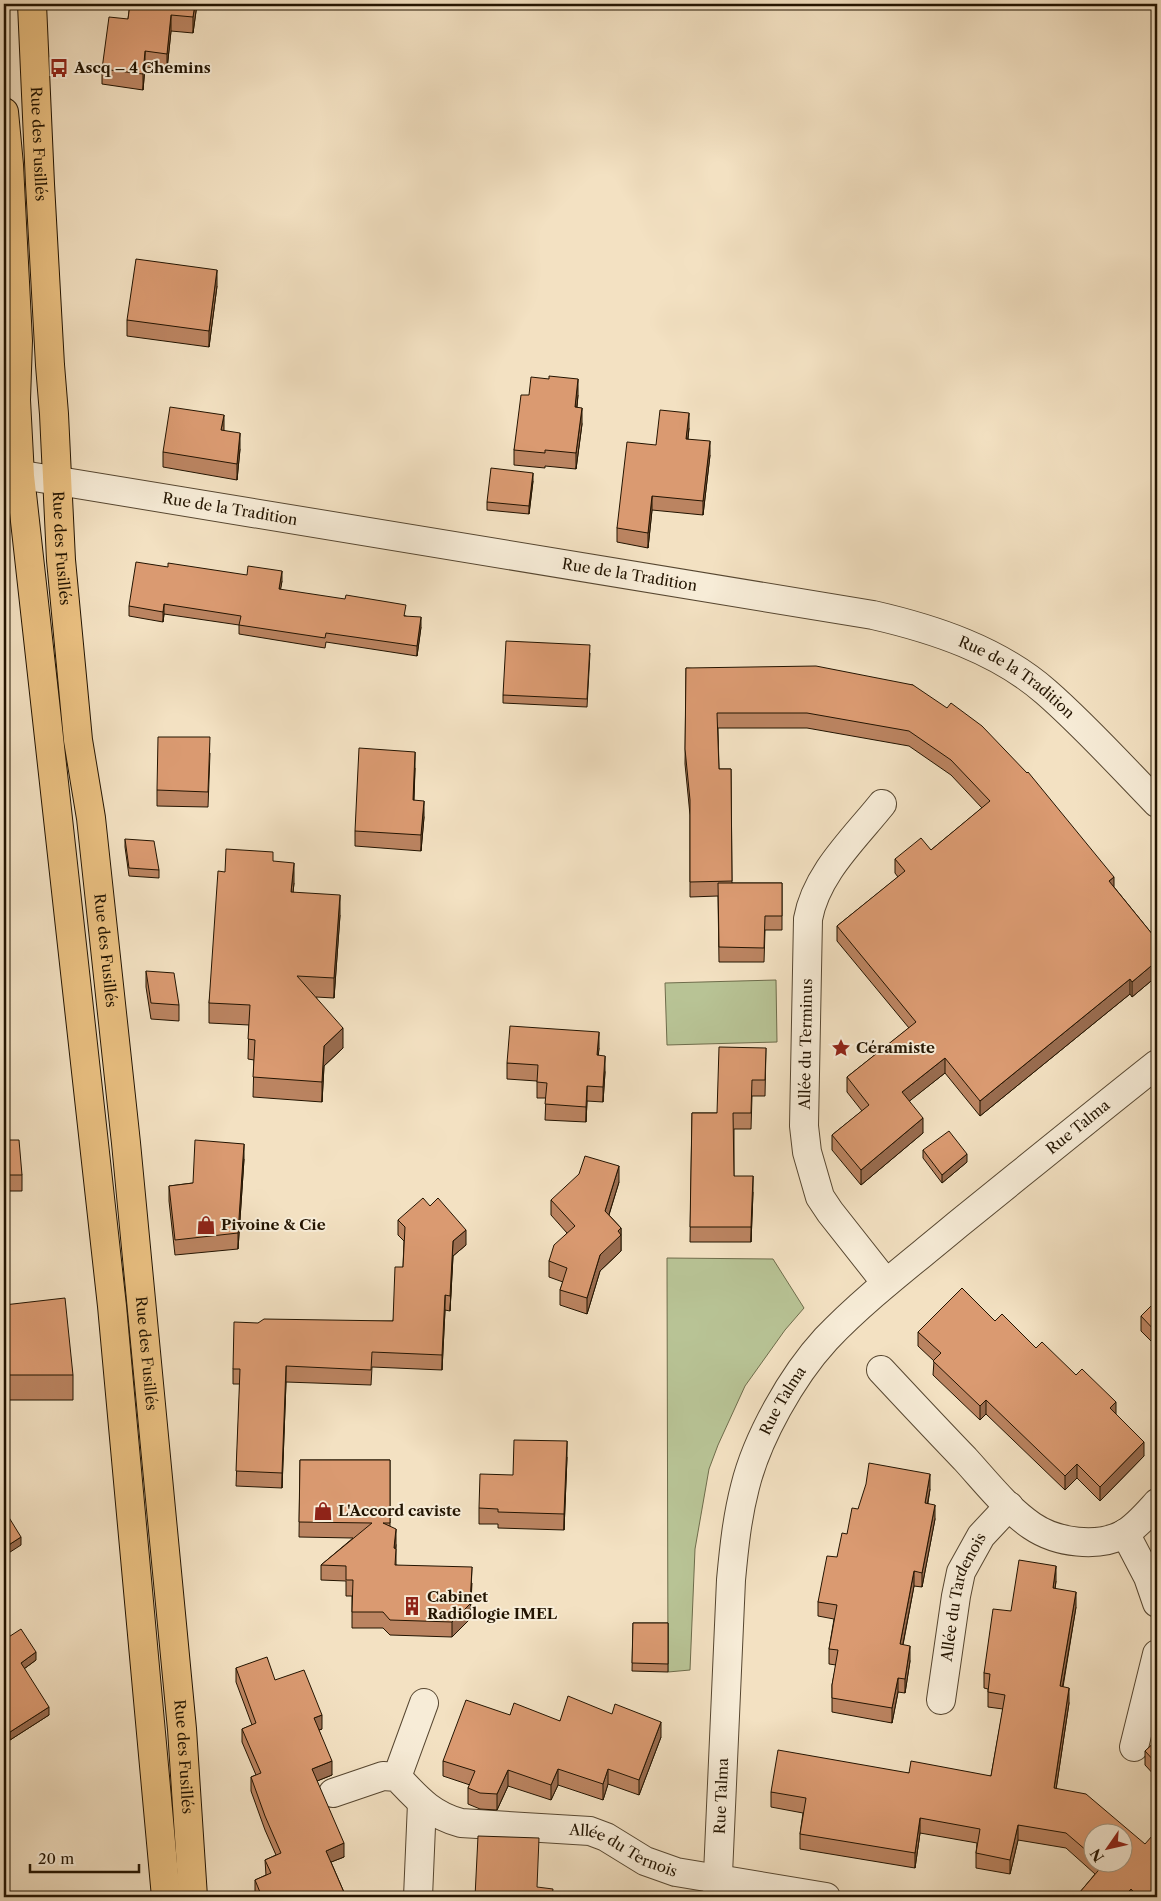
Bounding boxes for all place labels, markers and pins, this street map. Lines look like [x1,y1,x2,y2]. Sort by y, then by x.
bus stop icon: Ascq – 4 Chemins [48,57,70,79]
place label: Ascq – 4 Chemins [73,58,211,77]
place icon: Céramiste [830,1037,852,1059]
place label: Céramiste [856,1038,935,1057]
shop icon: Pivoine & Cie [195,1214,217,1236]
place label: Pivoine & Cie [221,1215,326,1234]
shop icon: L'Accord caviste [312,1500,334,1522]
place label: L'Accord caviste [338,1501,461,1520]
place label: Cabinet Radiologie IMEL [427,1587,558,1623]
building icon: Cabinet Radiologie IMEL [401,1595,423,1617]

